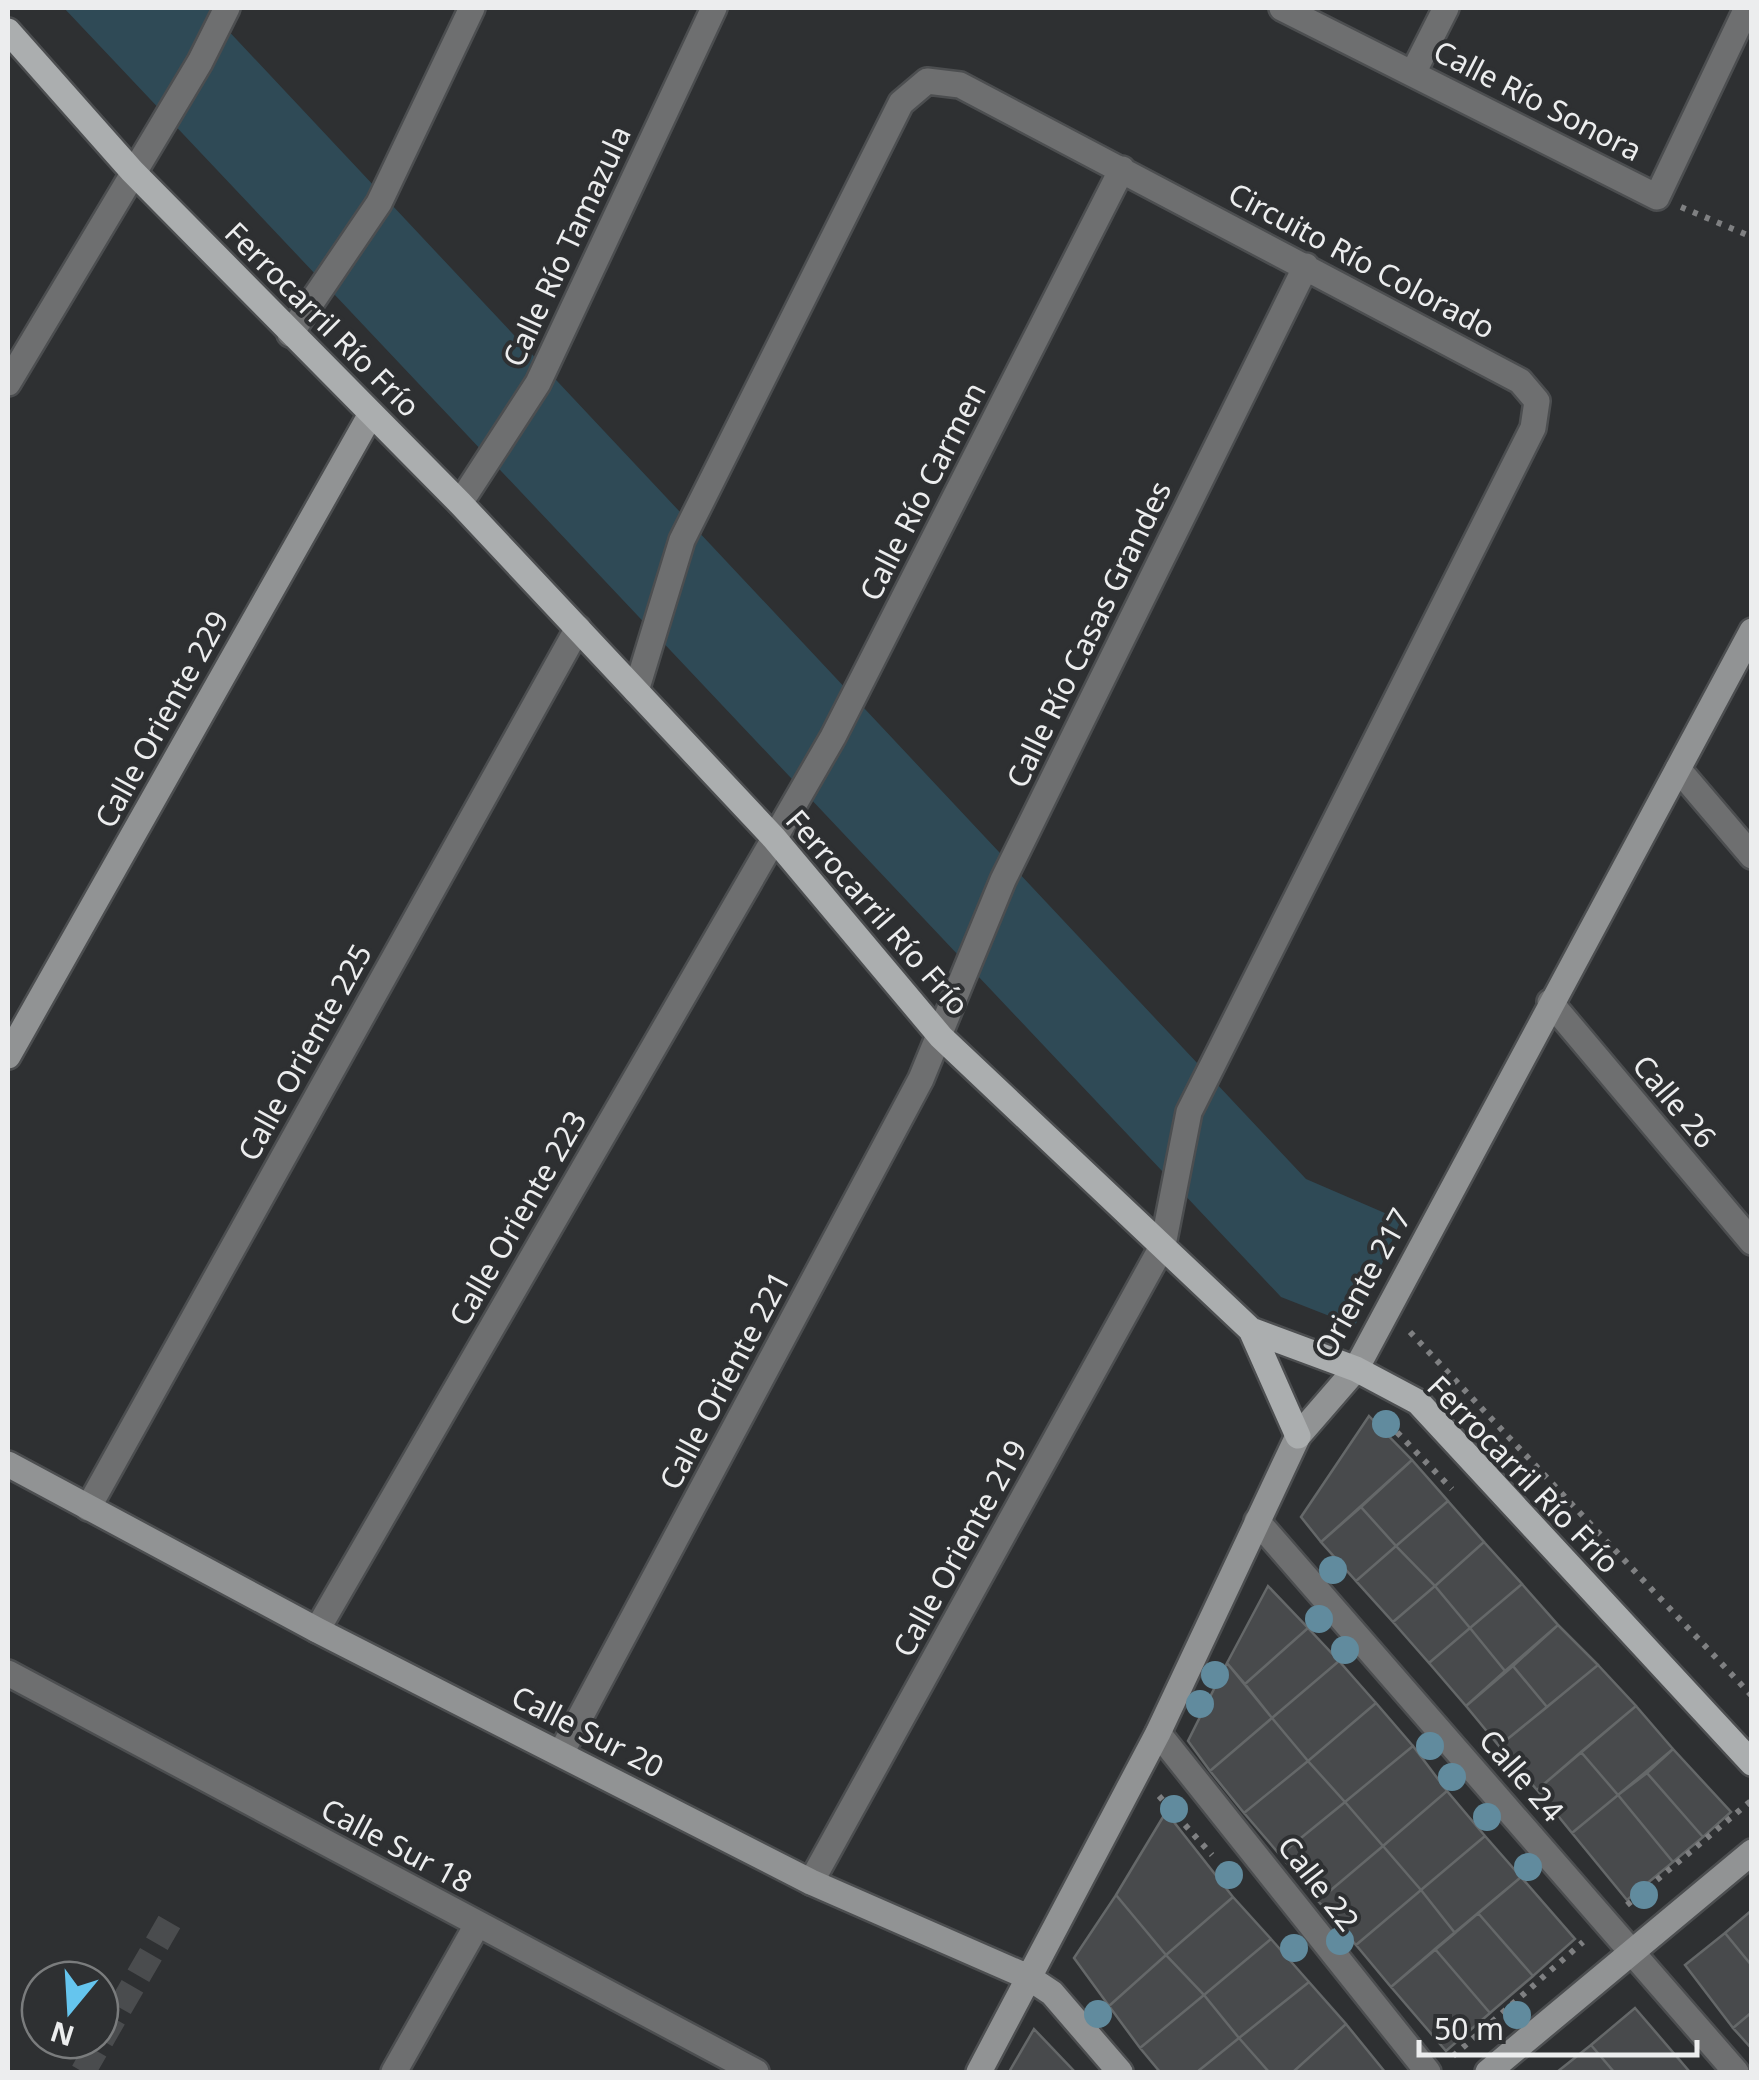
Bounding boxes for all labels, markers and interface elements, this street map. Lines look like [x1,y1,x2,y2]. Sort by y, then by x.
street label: Calle Río Sonora [1427,30,1649,170]
street label: Calle Río Tamazula [492,119,640,373]
street label: Circuito Río Colorado [1221,172,1503,348]
street label: Ferrocarril Río Frío [216,212,430,426]
street label: Calle Río Carmen [849,375,995,607]
street label: Calle Río Casas Grandes [996,474,1180,794]
street label: Calle Oriente 229 [84,603,238,835]
street label: Ferrocarril Río Frío [777,800,979,1024]
street label: Calle Oriente 225 [227,936,381,1168]
street label: Calle 26 [1624,1046,1726,1156]
street label: Calle Oriente 223 [439,1103,595,1333]
street label: Oriente 217 [1304,1200,1420,1366]
street label: Calle Oriente 221 [649,1264,799,1496]
street label: Ferrocarril Río Frío [1419,1366,1629,1582]
street label: Calle Oriente 219 [882,1432,1036,1664]
street label: Calle Sur 20 [505,1675,671,1787]
street label: Calle 24 [1470,1720,1574,1830]
street label: Calle Sur 18 [314,1788,480,1902]
street label: Calle 22 [1269,1827,1369,1939]
north arrow [20,1960,120,2060]
scale bar [1419,1995,1696,2057]
text: 50 m [1434,2008,1504,2049]
text: N [45,2013,79,2056]

